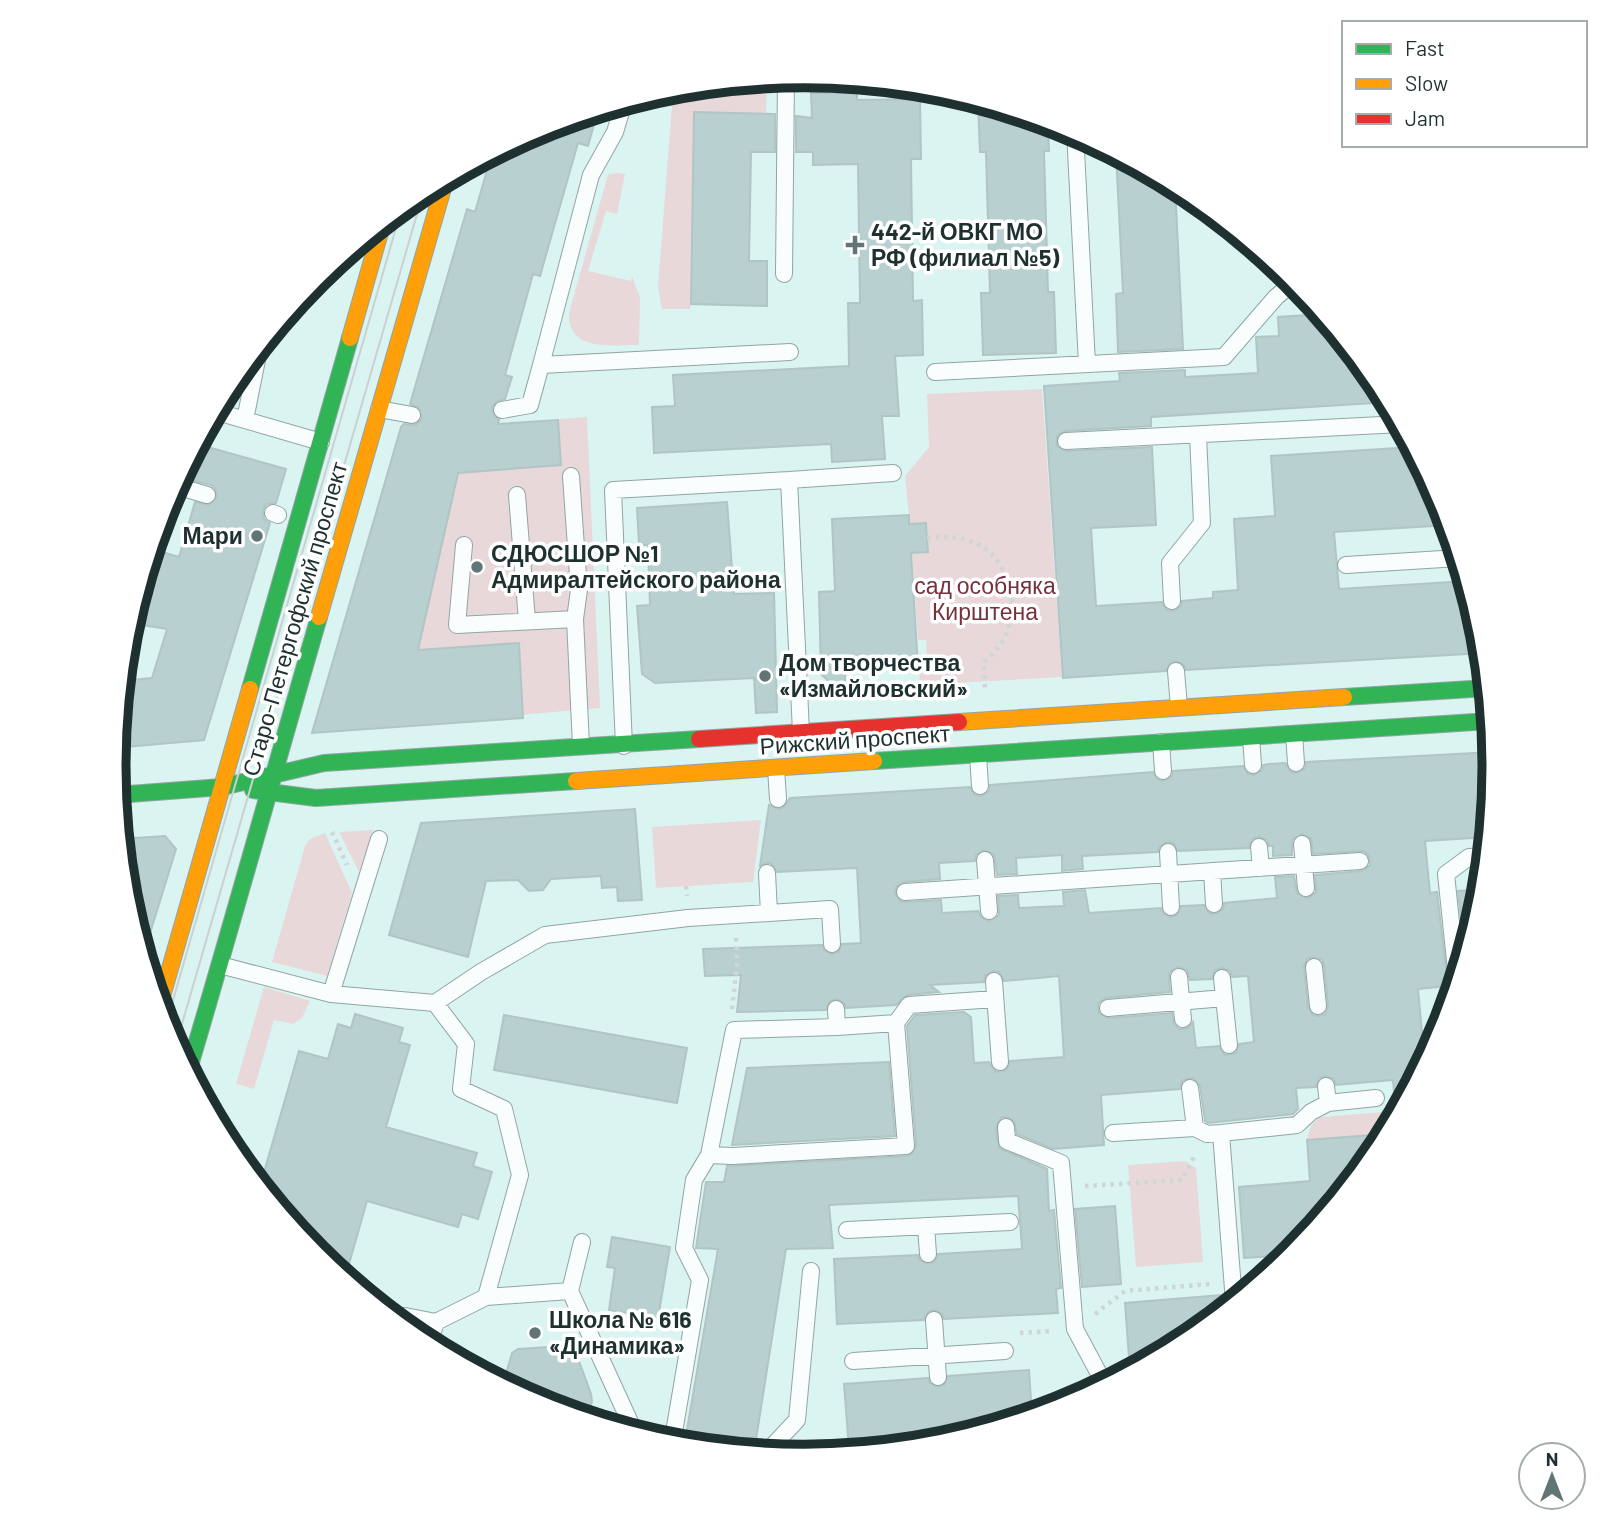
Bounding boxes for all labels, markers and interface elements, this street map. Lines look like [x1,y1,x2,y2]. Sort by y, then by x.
legend [1342,21,1587,147]
text: Fast [1405,35,1445,60]
text: Slow [1405,70,1448,95]
text: Jam [1405,105,1445,130]
place label: 442-й ОВКГ МО РФ (филиал №5) [871,217,1059,271]
marker: 442-й ОВКГ МО РФ (филиал №5) [845,235,865,255]
street label: Старо-Петергофский проспект [236,458,353,779]
place label: Мари [183,521,243,549]
marker: Мари [249,528,265,544]
place label: СДЮСШОР №1 Адмиралтейского района [491,539,781,593]
marker: СДЮСШОР №1 Адмиралтейского района [469,559,485,575]
park label: сад особняка Кирштена [914,571,1056,625]
place label: Дом творчества «Измайловский» [779,648,968,702]
marker: Дом творчества «Измайловский» [757,668,773,684]
street label: Рижский проспект [759,718,952,760]
place label: Школа № 616 «Динамика» [549,1305,692,1359]
marker: Школа № 616 «Динамика» [527,1325,543,1341]
north arrow [1517,1441,1587,1511]
text: N [1546,1447,1558,1470]

